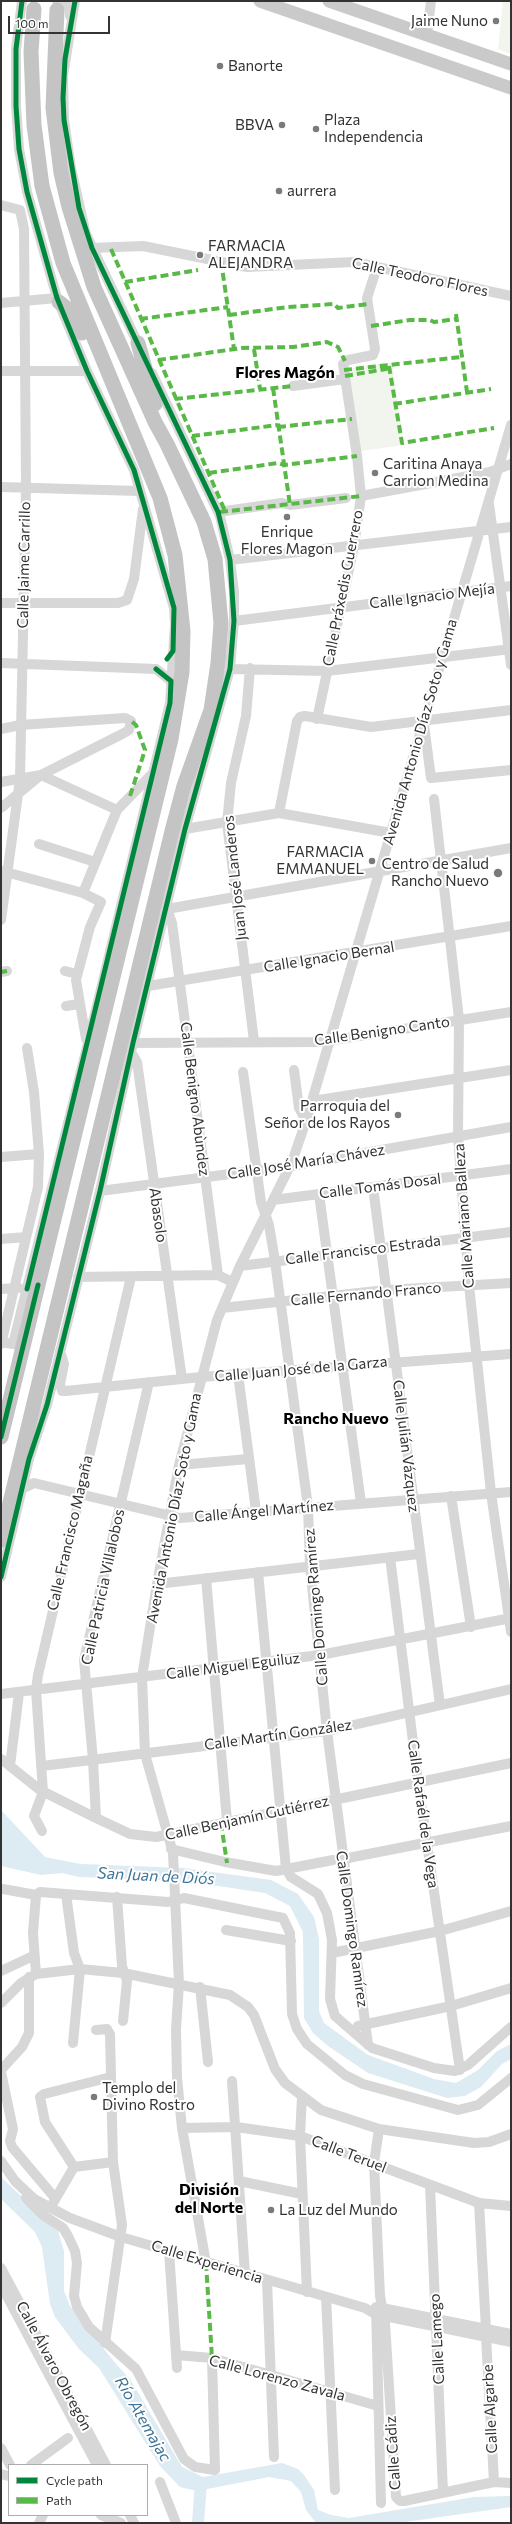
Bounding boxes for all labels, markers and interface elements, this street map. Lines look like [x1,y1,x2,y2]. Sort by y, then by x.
scale bar [10,8,112,34]
place label: Jaime Nuno [411,12,488,30]
text: 100 m [15,16,49,30]
marker: Jaime Nuno [491,16,501,26]
place label: Banorte [228,57,283,75]
marker: Banorte [215,61,225,71]
place label: Plaza Independencia [324,111,423,146]
place label: BBVA [235,116,274,134]
marker: BBVA [277,120,287,130]
marker: Plaza Independencia [311,124,321,134]
place label: aurrera [287,182,337,200]
marker: aurrera [274,186,284,196]
place label: FARMACIA ALEJANDRA [208,237,293,272]
marker: FARMACIA ALEJANDRA [195,250,205,260]
street label: Calle Teodoro Flores [350,254,490,300]
district label: Flores Magón [235,363,335,383]
place label: Caritina Anaya Carrion Medina [383,455,489,490]
marker: Caritina Anaya Carrion Medina [370,468,380,478]
street label: Calle Jaime Carrillo [14,501,34,629]
street label: Calle Práxedis Guerrero [319,508,367,668]
marker: Enrique Flores Magon [282,512,292,522]
place label: Enrique Flores Magon [241,523,333,558]
street label: Calle Ignacio Mejía [368,579,496,613]
street label: Avenida Antonio Díaz Soto y Gama [379,617,461,847]
street label: Juan José Landeros [219,814,251,942]
place label: FARMACIA EMMANUEL [276,843,364,878]
place label: Centro de Salud Rancho Nuevo [382,855,489,890]
marker: FARMACIA EMMANUEL [367,856,377,866]
marker: Centro de Salud Rancho Nuevo [492,867,504,879]
street label: Calle Ignacio Bernal [262,938,396,976]
street label: Calle Benigno Canto [313,1013,451,1049]
street label: Calle Benigno Abùndez [177,1021,213,1177]
place label: Parroquia del Señor de los Rayos [264,1097,390,1132]
marker: Parroquia del Señor de los Rayos [393,1110,403,1120]
street label: Calle José María Chávez [226,1141,386,1183]
street label: Calle Mariano Balleza [450,1143,478,1289]
street label: Calle Tomás Dosal [318,1170,442,1202]
street label: Abasolo [145,1186,171,1244]
street label: Calle Francisco Estrada [284,1232,442,1268]
street label: Calle Fernando Franco [290,1278,442,1310]
street label: Calle Juan José de la Garza [214,1352,388,1386]
street label: Calle Julián Vázquez [389,1379,423,1513]
street label: Avenida Antonio Díaz Soto y Gama [143,1391,205,1625]
district label: Rancho Nuevo [283,1409,389,1429]
street label: Calle Francisco Magaña [43,1454,97,1612]
street label: Calle Ángel Martínez [193,1496,335,1526]
street label: Calle Patricia Villalobos [78,1508,128,1666]
street label: Calle Domingo Ramírez [300,1528,332,1686]
street label: Calle Miguel Eguiluz [165,1649,301,1683]
street label: Calle Martín González [203,1716,353,1754]
street label: Calle Rafaél de la Vega [404,1739,442,1889]
street label: Calle Benjamín Gutiérrez [163,1792,331,1844]
street label: Calle Domingo Ramírez [332,1850,372,2008]
water label: San Juan de Diós [97,1863,215,1889]
place label: Templo del Divino Rostro [102,2079,195,2114]
marker: Templo del Divino Rostro [89,2092,99,2102]
street label: Calle Teruel [309,2131,389,2177]
district label: División del Norte [175,2180,243,2218]
place label: La Luz del Mundo [279,2201,398,2219]
marker: La Luz del Mundo [266,2205,276,2215]
street label: Calle Experiencia [149,2236,265,2288]
street label: Calle Lamego [426,2293,448,2385]
street label: Calle Álvaro Obregón [12,2298,96,2434]
street label: Calle Lorenzo Zavala [207,2351,347,2405]
street label: Calle Algarbe [479,2364,501,2454]
water label: Río Atemajac [111,2373,175,2465]
street label: Calle Cádiz [381,2415,405,2491]
legend [8,2464,148,2516]
text: Cycle path [46,2473,103,2487]
text: Path [46,2493,72,2507]

